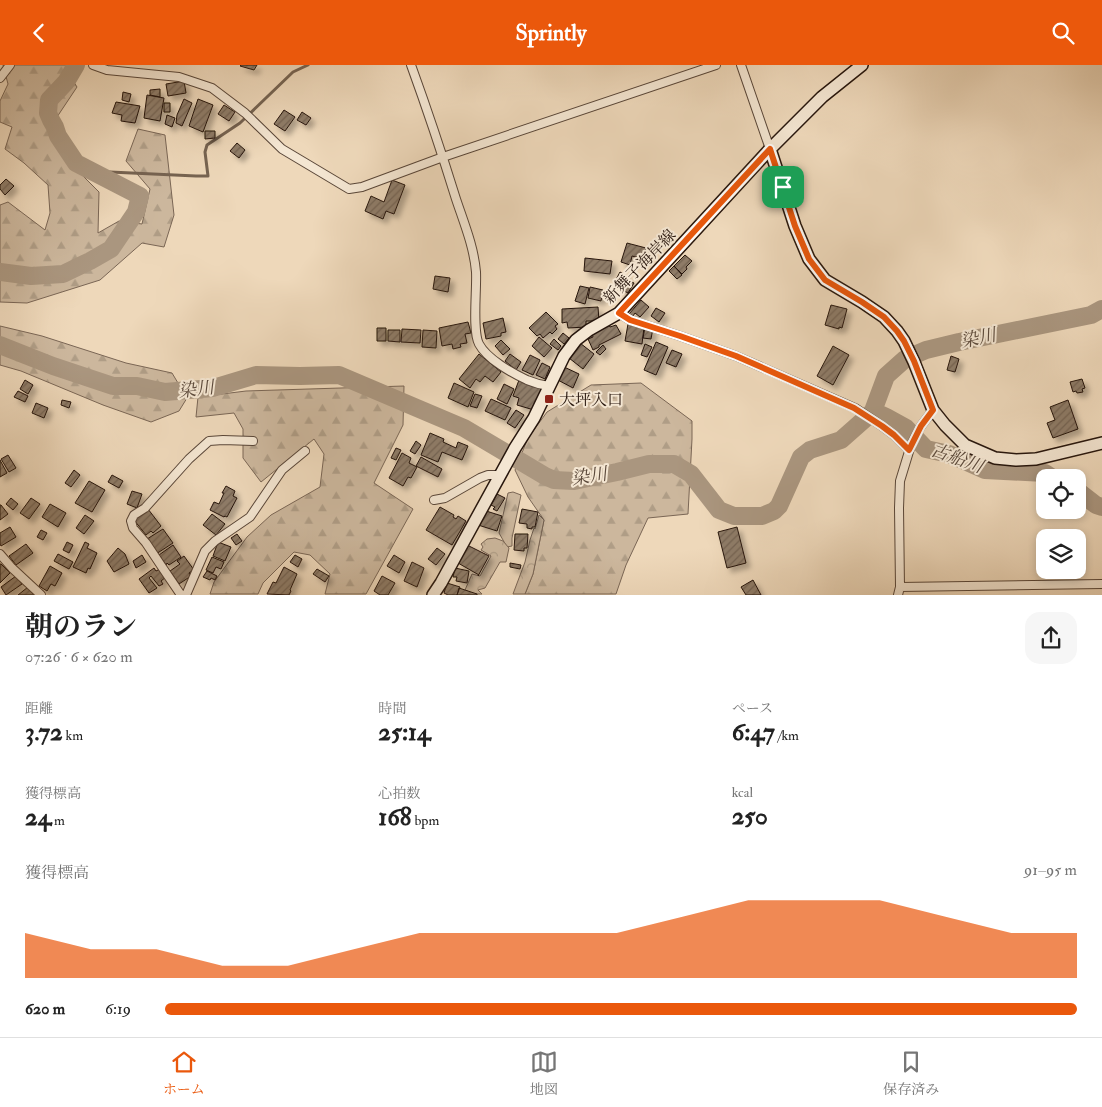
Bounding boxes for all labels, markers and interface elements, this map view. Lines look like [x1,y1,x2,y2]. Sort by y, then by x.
icon: back [25,19,53,47]
text: Sprintly [516,19,586,47]
icon: search [1049,19,1077,47]
pin [762,166,804,208]
icon: arrive [769,173,797,201]
street label: 新舞子海岸線 [599,225,680,308]
water label: 染川 [958,323,1000,353]
water label: 染川 [177,376,217,403]
place label: 大坪入口 [559,390,623,410]
marker: 大坪入口 [543,393,555,405]
water label: 古船川 [928,438,988,479]
water label: 染川 [570,462,611,491]
map controls [1036,469,1086,579]
button: locate [1036,469,1086,519]
button: layers [1036,529,1086,579]
text: 朝のラン [25,610,137,645]
button: share [1025,612,1077,664]
text: 07:26 · 6 × 620 m [25,647,133,667]
text: 距離 [25,700,53,717]
text: 時間 [378,700,406,717]
text: ペース [732,700,773,717]
text: 3.72 [25,717,63,748]
text: 25:14 [378,717,431,748]
text: 6:47 [732,717,775,748]
text: km [63,727,83,744]
text: /km [775,727,799,744]
text: kcal [732,784,753,801]
text: 獲得標高 [25,785,81,802]
text: 心拍数 [378,785,420,802]
text: 250 [732,801,768,832]
text: 24 [25,802,51,833]
text: 168 [378,802,411,833]
text: m [51,812,65,829]
text: bpm [411,812,439,829]
text: 91–95 m [1024,860,1077,880]
text: 獲得標高 [25,863,89,883]
text: 620 m [25,999,65,1019]
text: 6:19 [105,999,131,1019]
tab: ホーム [163,1048,205,1098]
tab: 地図 [530,1048,558,1098]
tab: 保存済み [883,1048,939,1098]

